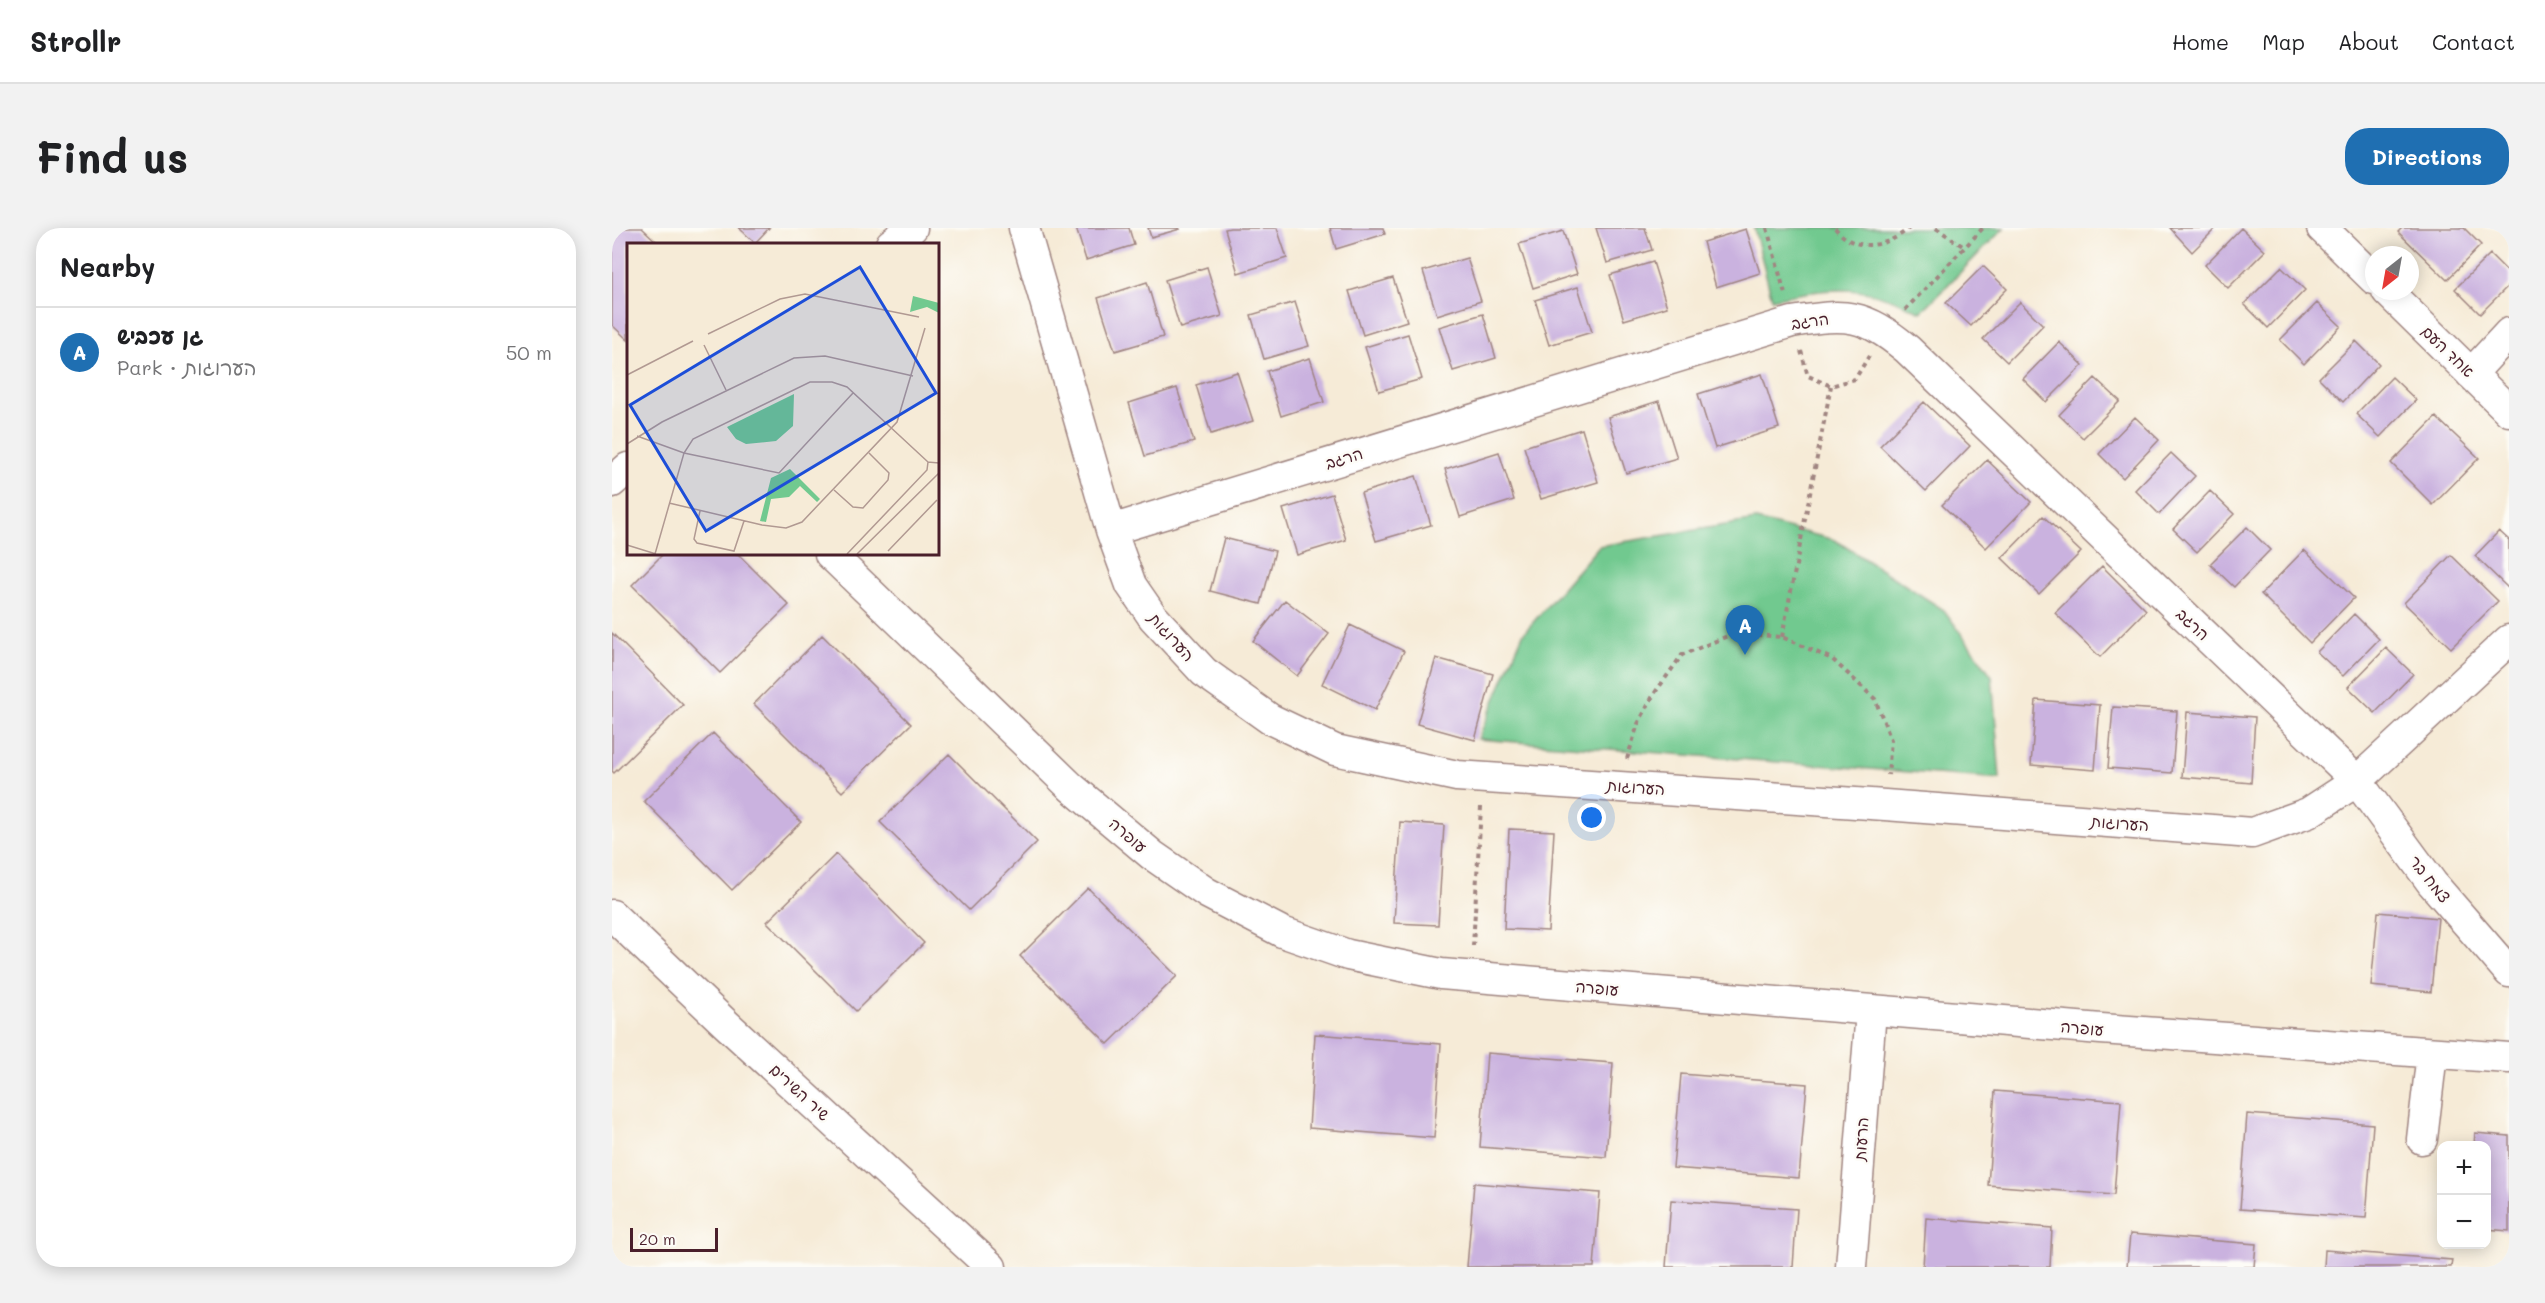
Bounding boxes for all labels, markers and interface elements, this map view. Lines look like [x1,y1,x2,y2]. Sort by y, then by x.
text: Strollr [30,23,121,59]
text: Home [2172,28,2229,55]
text: Map [2262,28,2305,55]
text: About [2338,28,2399,55]
text: Contact [2432,28,2515,55]
button: Directions [2345,128,2509,185]
text: Find us [36,129,188,184]
inset map [627,243,939,555]
north arrow [2365,246,2419,300]
text: Nearby [60,250,155,284]
street label: הרגב [1790,307,1830,334]
street label: אחד העם [2417,320,2479,381]
text: גן עכביש [117,321,203,350]
text: A [73,339,86,365]
text: 50 m [506,339,552,365]
text: Park · הערוגות [117,354,257,380]
street label: הרגב [1323,442,1365,473]
street label: הרגב [2172,603,2214,644]
pin: A [1726,606,1764,655]
street label: הערוגות [1144,607,1200,665]
street label: הערוגות [1604,774,1666,799]
your location [1577,803,1606,832]
street label: הערוגות [2088,810,2150,835]
street label: עופרה [1105,813,1152,857]
street label: צמח בר [2405,851,2455,907]
street label: עופרה [1575,975,1619,1000]
street label: עופרה [2060,1015,2104,1040]
street label: שיר השירים [766,1059,835,1125]
street label: הרעות [1848,1116,1873,1163]
map controls [2437,1141,2491,1249]
button: + [2437,1141,2491,1195]
button: − [2437,1195,2491,1249]
scale bar [630,1225,718,1252]
text: 20 m [639,1228,676,1249]

